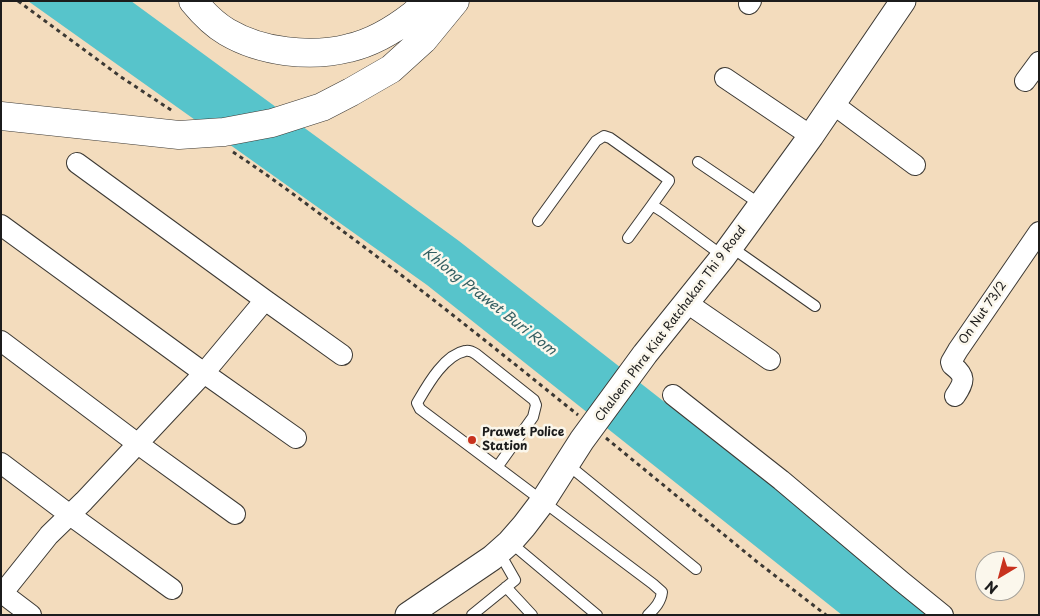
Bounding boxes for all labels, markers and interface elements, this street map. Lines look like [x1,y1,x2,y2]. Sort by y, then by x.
street label: Chaloem Phra Kiat Ratchakan Thi 9 Road [593,223,749,425]
water label: Khlong Prawet Buri Rom [419,245,559,359]
street label: On Nut 73/2 [956,279,1010,347]
place label: Prawet Police Station [482,426,564,454]
marker: Prawet Police Station [466,434,478,446]
north arrow [975,551,1025,601]
text: N [981,576,1002,599]

